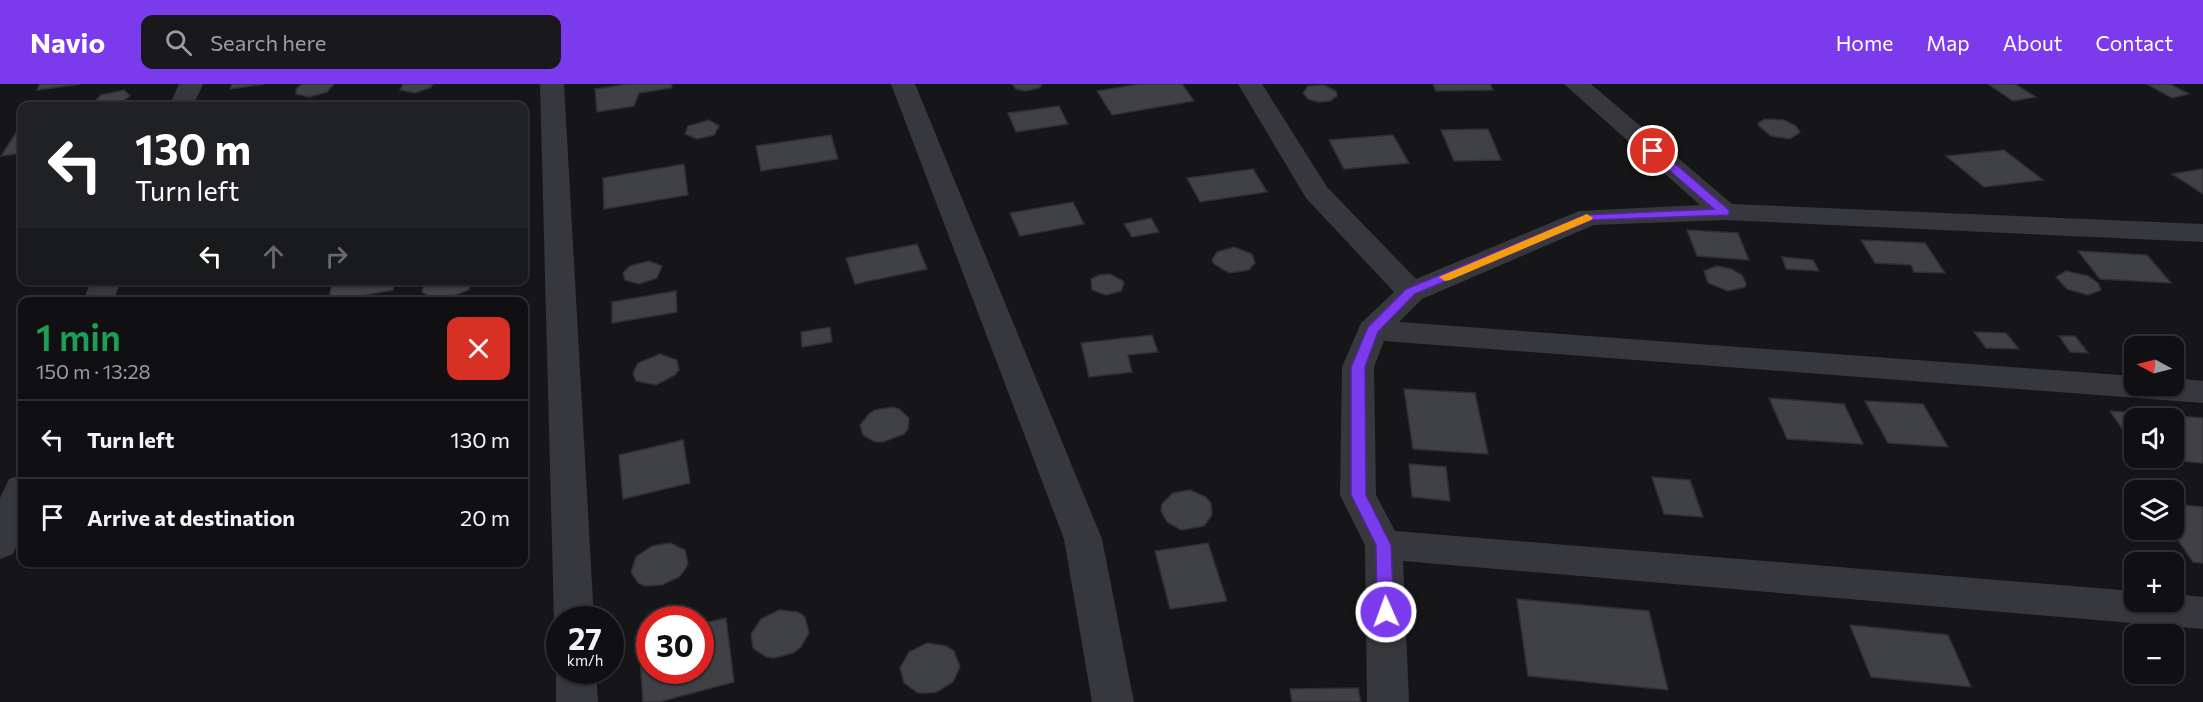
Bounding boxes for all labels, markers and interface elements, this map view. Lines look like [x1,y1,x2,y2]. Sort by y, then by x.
search box [141,15,561,69]
text: Navio [30,25,105,59]
icon: search [162,26,195,59]
text: Search here [210,29,326,56]
text: Home [1836,30,1893,55]
text: Map [1926,30,1970,55]
text: About [2003,30,2062,55]
text: Contact [2095,30,2173,55]
text: 130 m [135,122,251,174]
pin [1627,125,1678,176]
icon: left [36,126,114,204]
icon: arrive [1636,134,1669,167]
text: Turn left [135,174,239,207]
icon: left [194,240,227,273]
icon: ahead [257,240,290,273]
icon: right [320,240,353,273]
text: 1 min [36,314,121,358]
button: close [447,317,510,380]
north arrow [2124,336,2184,396]
map controls [2124,336,2184,684]
text: 150 m · 13:28 [36,359,151,383]
button: sound [2124,408,2184,468]
icon: left [36,423,69,456]
text: Turn left [87,426,174,453]
text: 130 m [450,426,510,453]
button: layers [2124,480,2184,540]
icon: arrive [36,501,69,534]
text: Arrive at destination [87,504,295,531]
text: 20 m [460,504,510,531]
button: + [2124,552,2184,612]
position arrow [1354,580,1418,644]
speed limit sign: 30 [636,606,714,684]
text: 27 [568,619,602,656]
button: − [2124,624,2184,684]
text: km/h [567,651,603,669]

